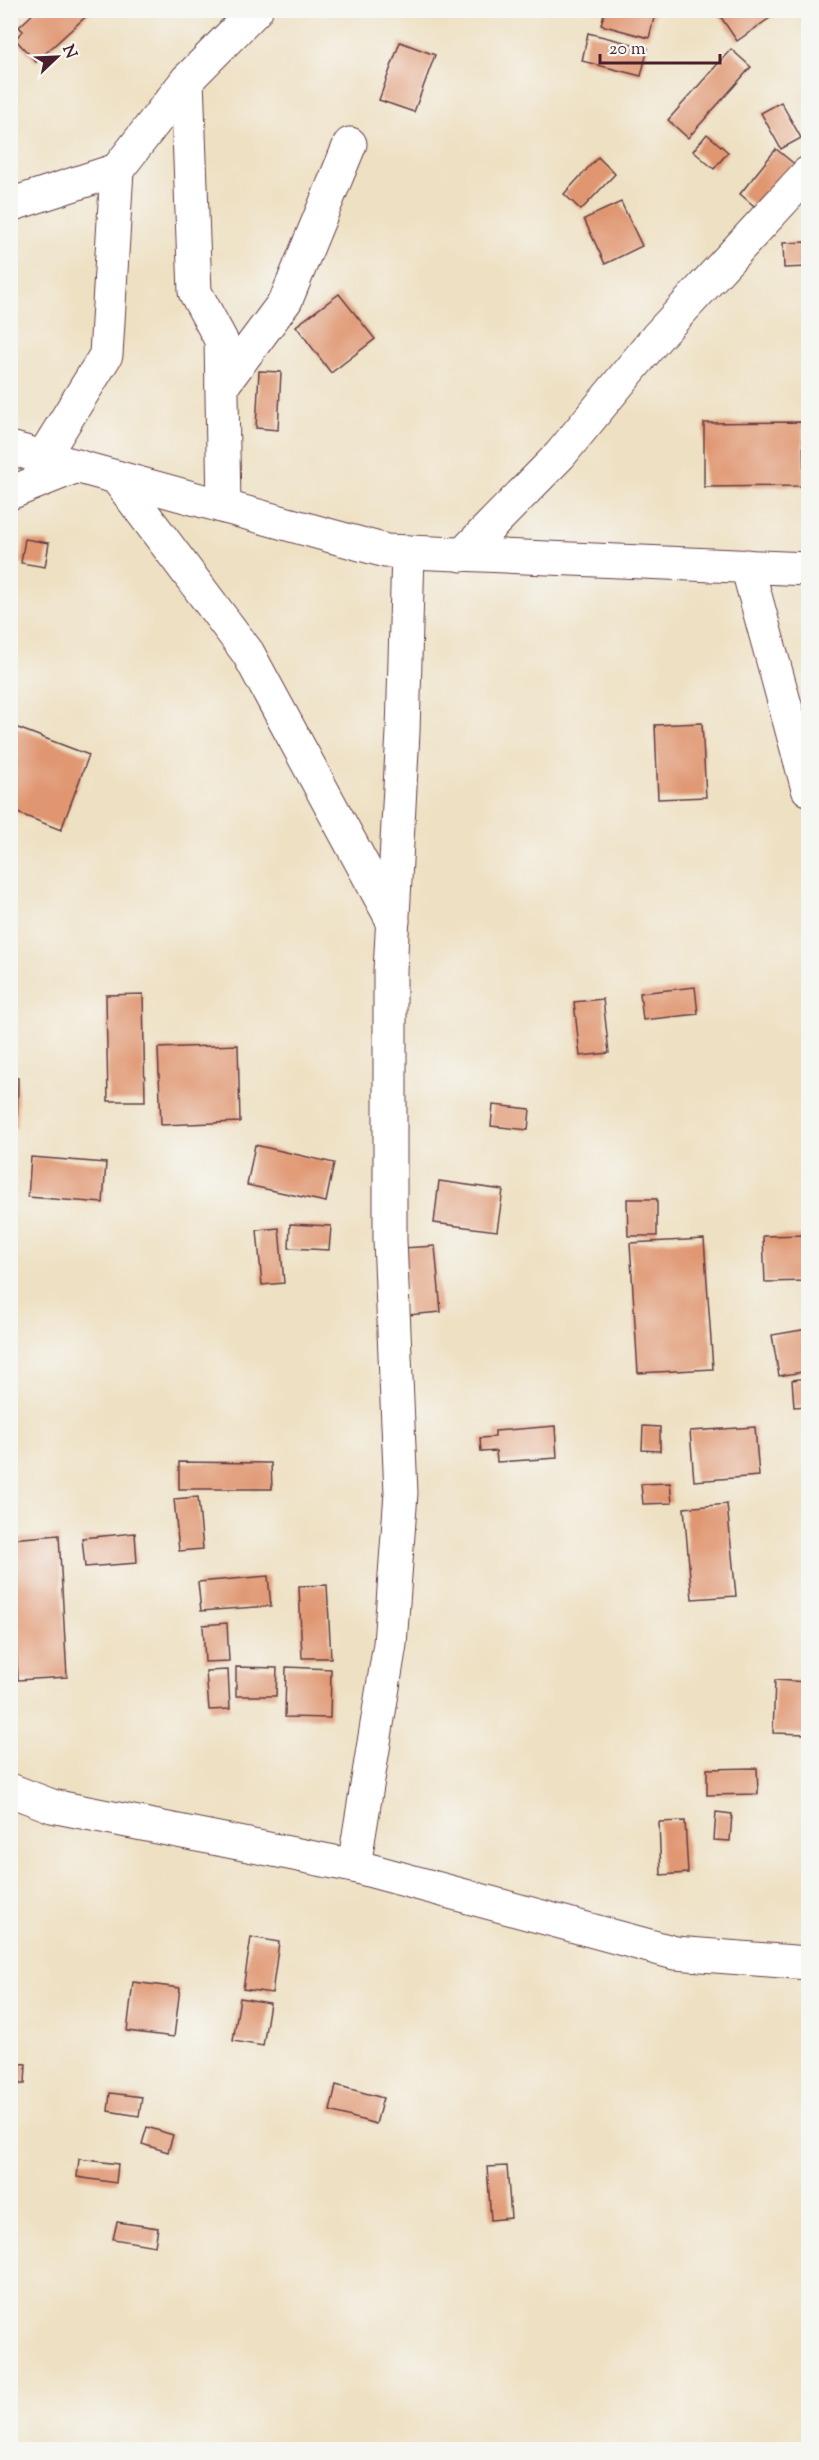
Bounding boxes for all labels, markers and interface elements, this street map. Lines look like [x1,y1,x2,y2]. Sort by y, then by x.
north arrow [27,27,87,87]
scale bar [600,27,720,65]
text: 20 m [609,37,646,63]
text: N [55,42,82,63]

